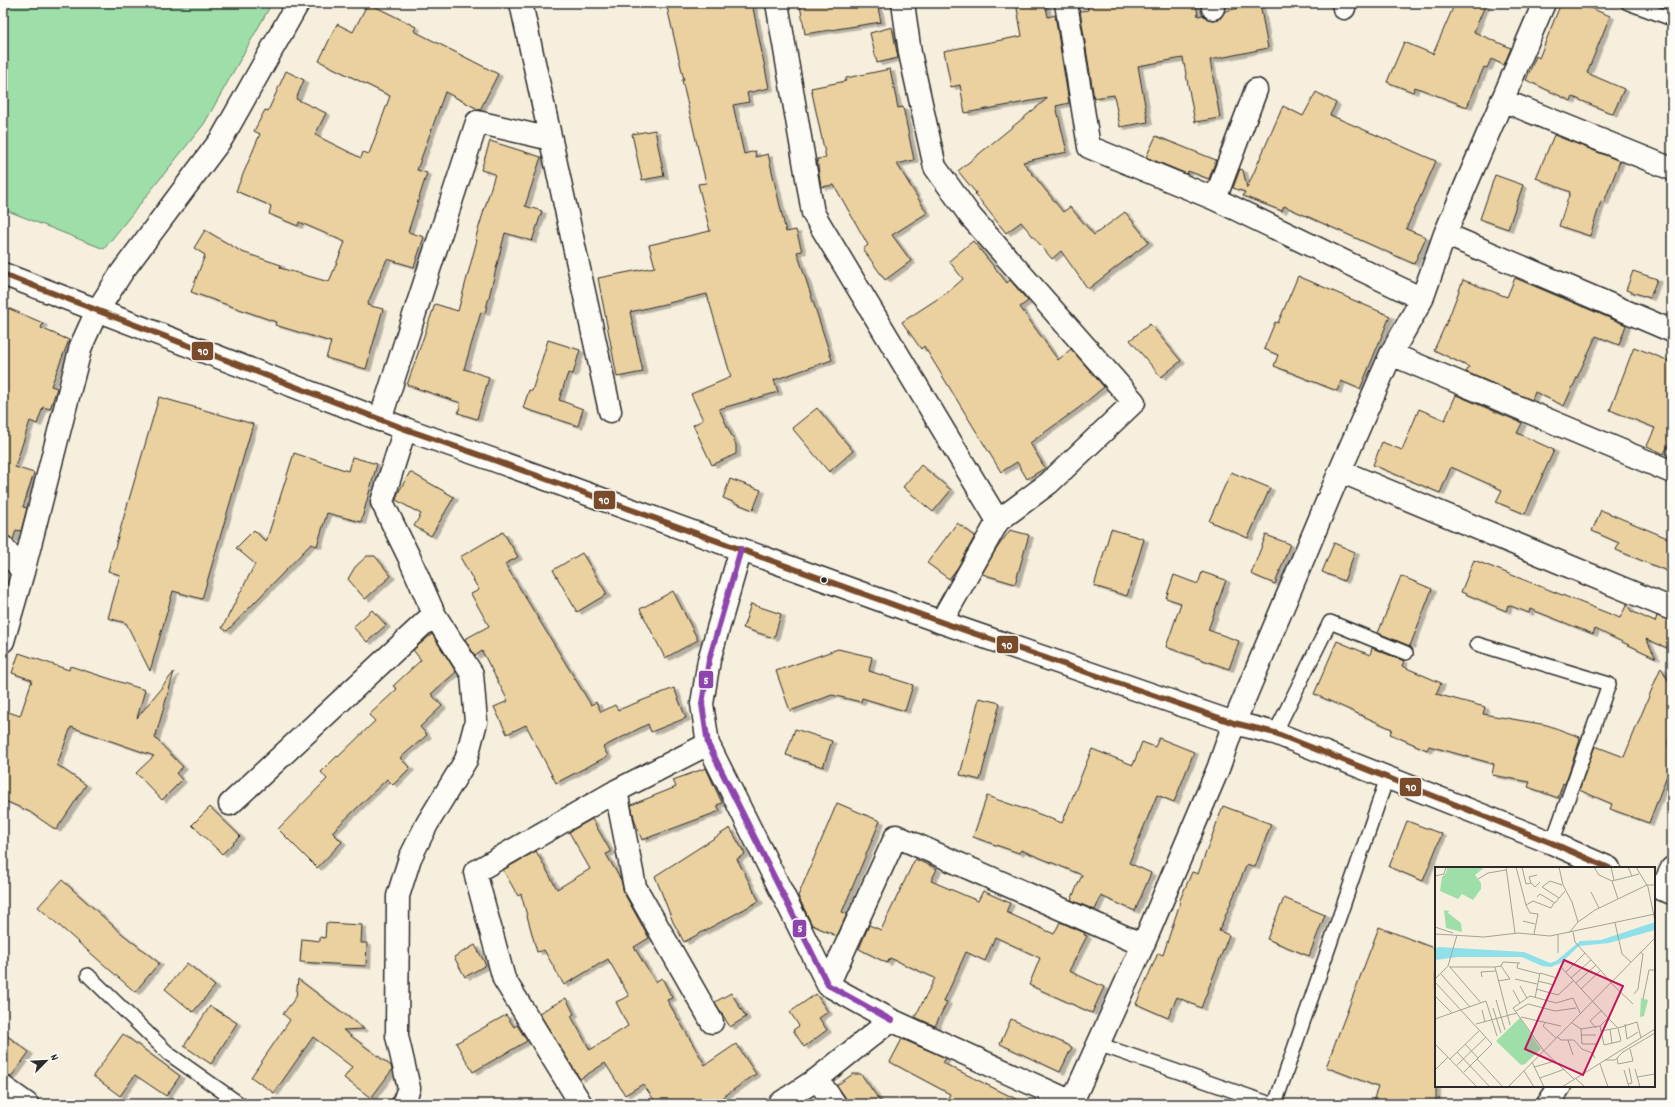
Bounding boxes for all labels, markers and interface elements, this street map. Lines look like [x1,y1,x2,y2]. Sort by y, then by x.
line badge: 90 [191,341,214,361]
text: 90 [197,345,209,361]
line badge: 90 [593,490,616,510]
text: 90 [598,494,610,510]
unlabelled marker [819,575,829,585]
line badge: 90 [996,635,1019,654]
text: 90 [1001,639,1013,655]
line badge: 5 [698,670,714,689]
text: 5 [703,674,709,690]
line badge: 90 [1399,777,1422,797]
text: 90 [1405,781,1417,797]
inset map [1435,867,1655,1087]
line badge: 5 [792,919,807,938]
text: 5 [797,922,803,938]
north arrow [26,1041,66,1081]
text: N [45,1052,62,1064]

